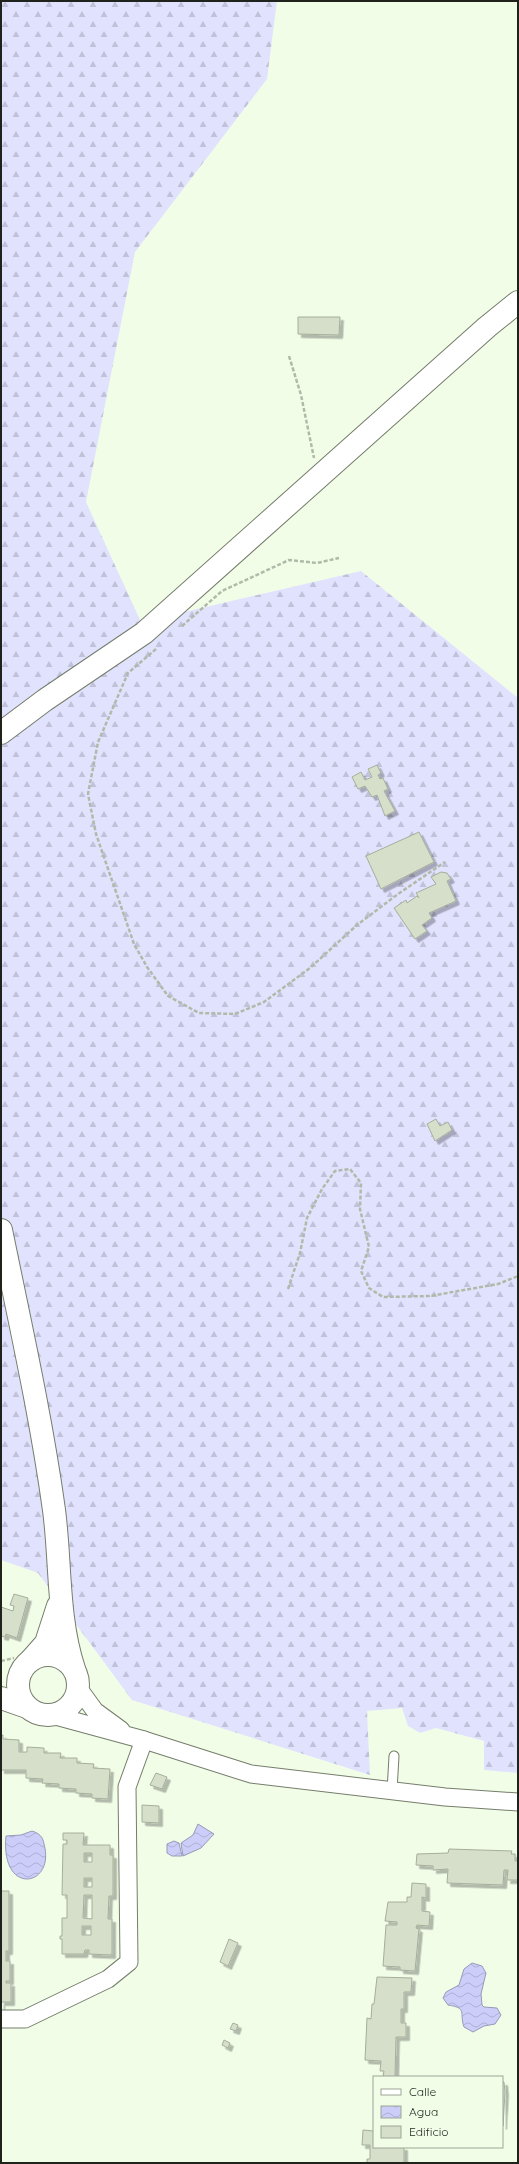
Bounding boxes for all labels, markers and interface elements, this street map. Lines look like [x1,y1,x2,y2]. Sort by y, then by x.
legend [373,2076,503,2148]
text: Calle [409,2084,437,2099]
text: Agua [409,2104,438,2119]
text: Edificio [409,2124,449,2139]

